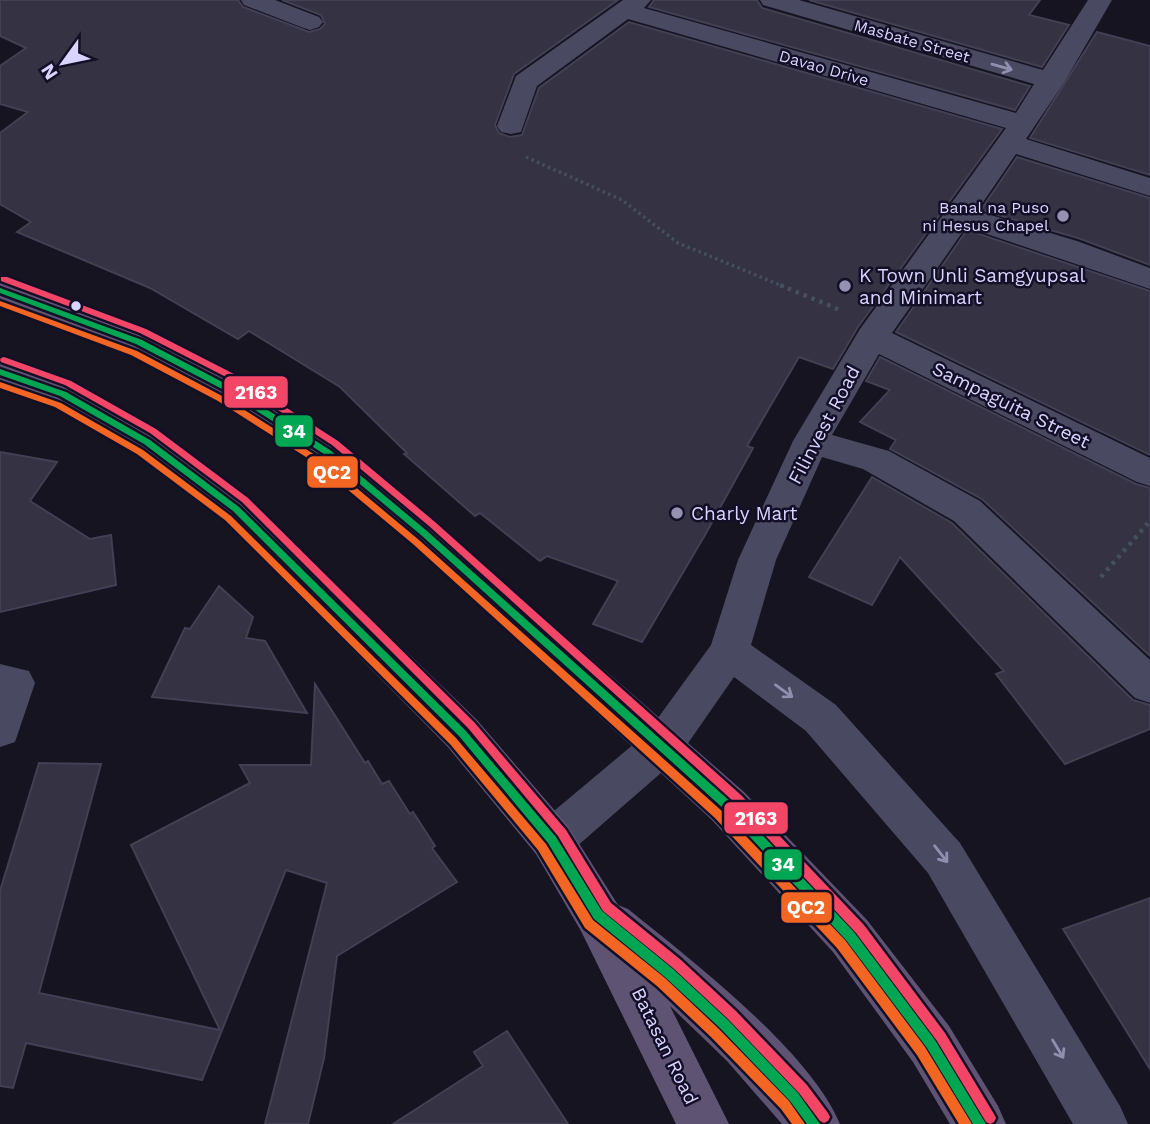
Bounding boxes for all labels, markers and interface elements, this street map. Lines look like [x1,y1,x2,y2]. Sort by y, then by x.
street label: Masbate Street [852,15,972,67]
north arrow [28,28,98,98]
street label: Davao Drive [777,46,871,90]
text: N [36,60,63,84]
one-way arrow [991,61,1013,74]
place label: Banal na Puso ni Hesus Chapel [922,198,1049,235]
marker: Banal na Puso ni Hesus Chapel [1055,208,1071,224]
place label: K Town Unli Samgyupsal and Minimart [859,264,1085,309]
marker: K Town Unli Samgyupsal and Minimart [837,278,853,294]
unlabelled marker [69,299,83,313]
street label: Sampaguita Street [929,357,1094,453]
street label: Filinvest Road [783,362,865,488]
line badge: 2163 [223,375,289,409]
text: 2163 [235,381,277,404]
line badge: 34 [274,414,314,448]
text: 34 [282,420,306,443]
line badge: QC2 [306,455,359,489]
text: QC2 [313,461,351,484]
place label: Charly Mart [691,502,797,525]
marker: Charly Mart [669,505,685,521]
one-way arrow [774,684,793,698]
line badge: 2163 [723,801,789,835]
text: 2163 [735,807,777,830]
one-way arrow [933,845,948,863]
line badge: 34 [763,848,803,881]
text: 34 [771,853,795,876]
line badge: QC2 [780,891,833,924]
text: QC2 [787,896,825,919]
street label: Batasan Road [627,984,703,1108]
one-way arrow [1051,1039,1065,1059]

